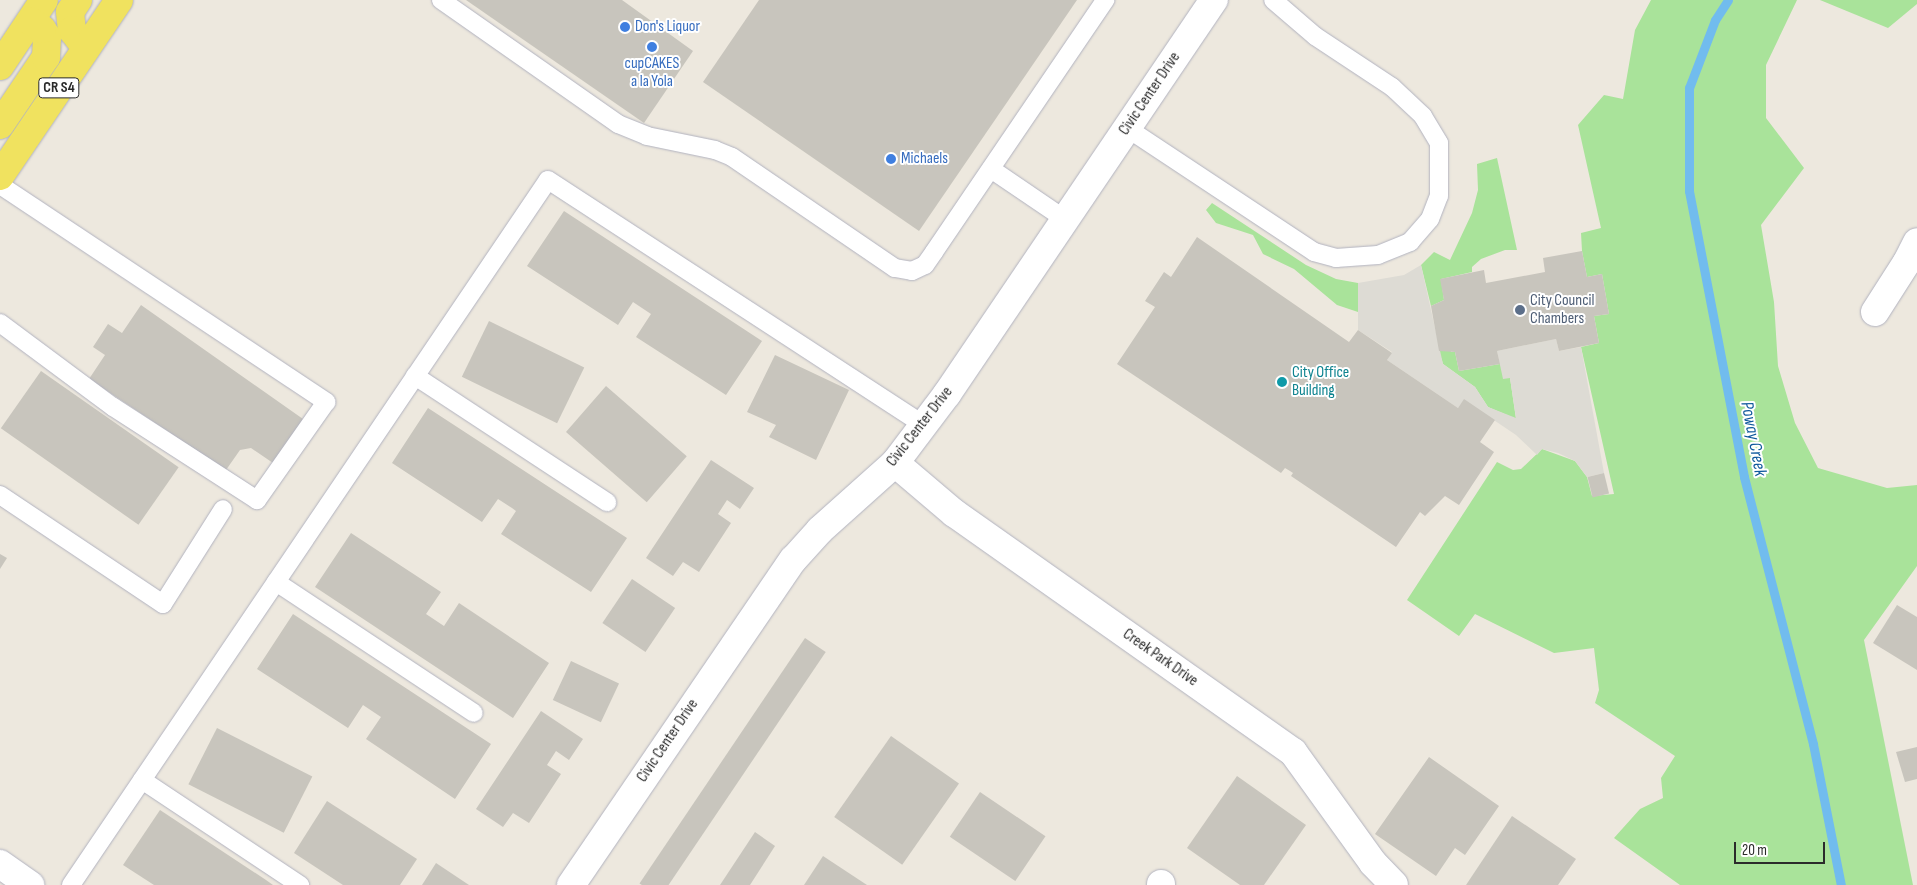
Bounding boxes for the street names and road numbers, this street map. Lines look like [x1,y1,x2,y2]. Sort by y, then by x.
street label: Civic Center Drive [1115,49,1185,139]
road number: CR S4 [38,76,80,100]
street label: Civic Center Drive [883,383,957,471]
street label: Creek Park Drive [1119,625,1201,691]
street label: Civic Center Drive [633,696,703,786]

